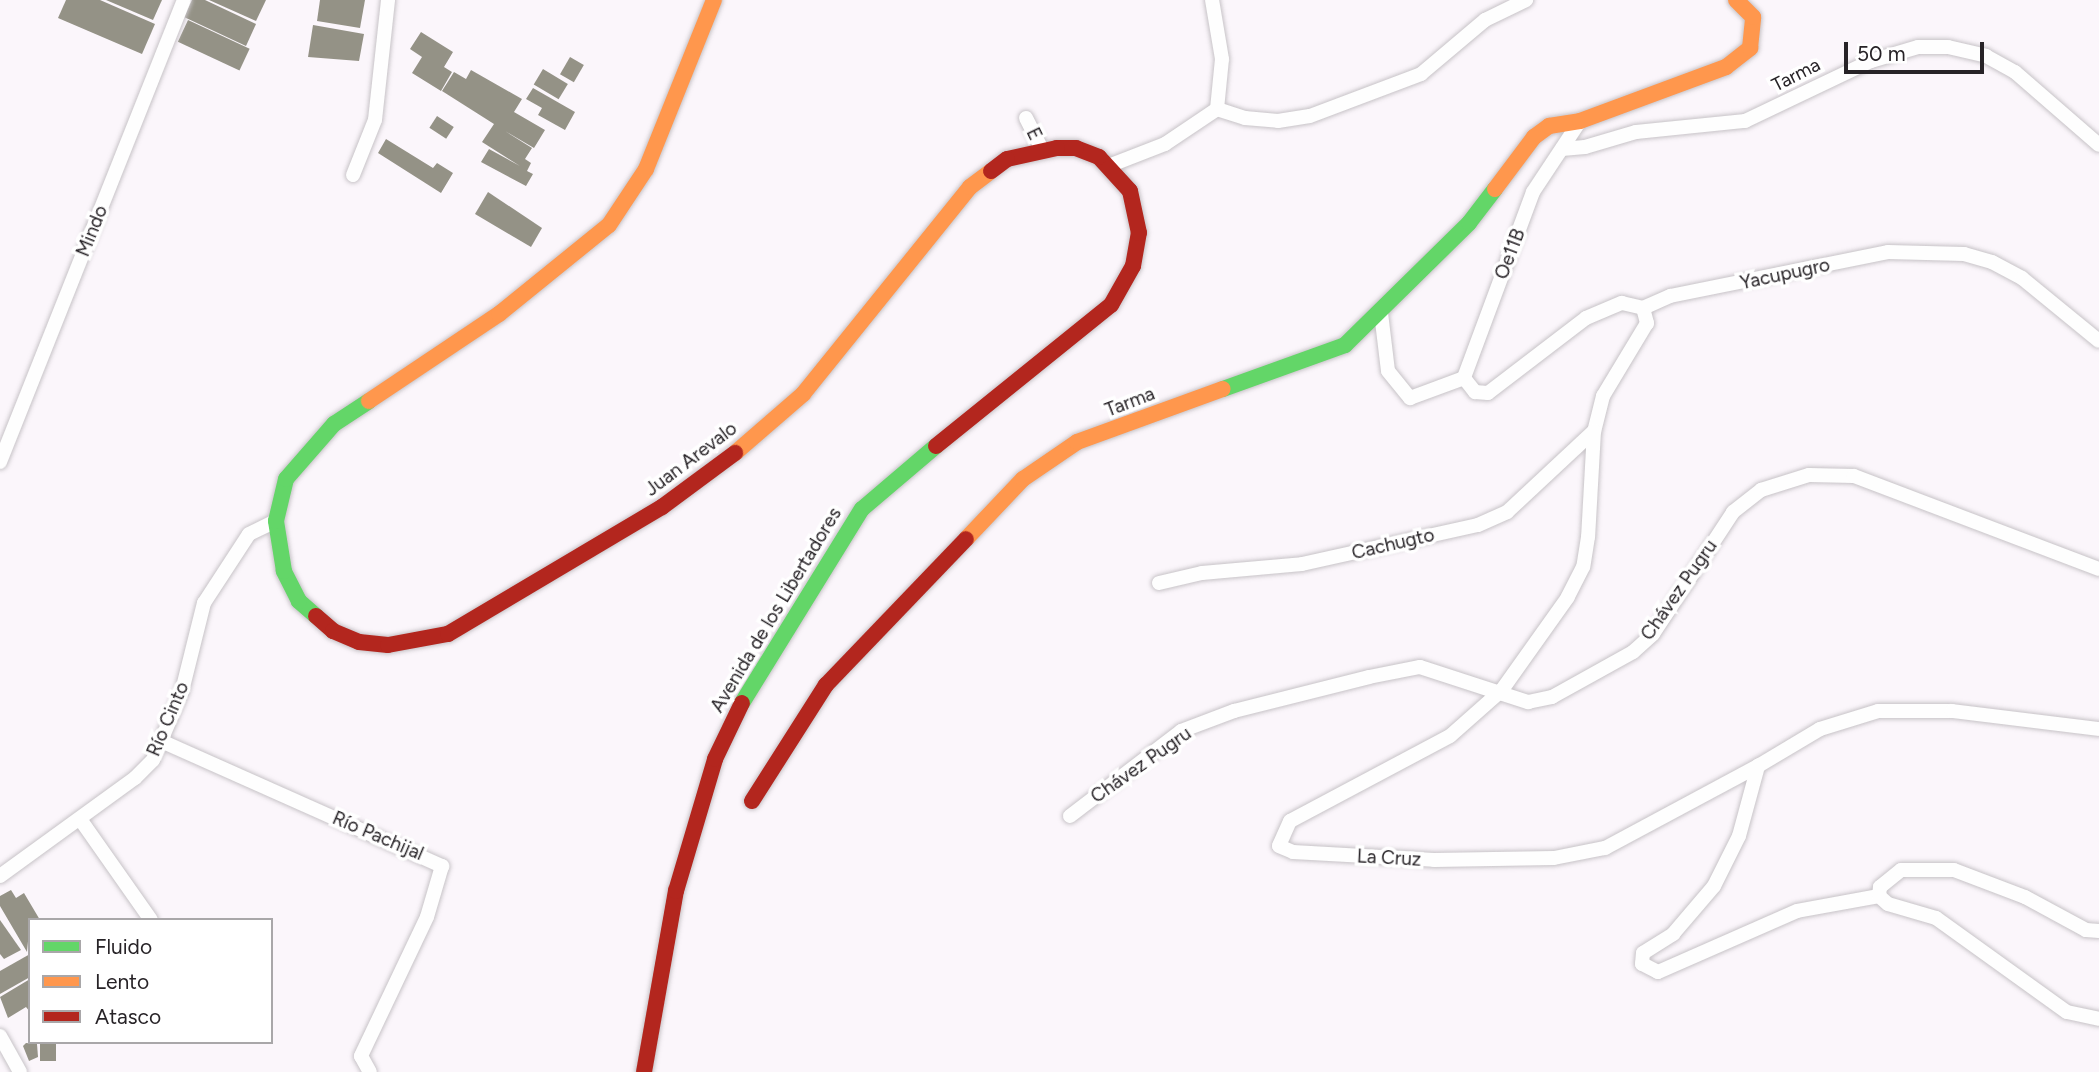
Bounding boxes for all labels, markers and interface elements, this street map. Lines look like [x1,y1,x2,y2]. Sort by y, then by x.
scale bar [1847,28,1987,72]
text: 50 m [1857,41,1906,66]
street label: Tarma [1768,53,1824,97]
street label: E [1021,124,1047,144]
street label: Mindo [71,202,113,260]
street label: Oe11B [1490,225,1530,283]
street label: Yacupugro [1738,253,1832,295]
street label: Tarma [1102,382,1158,422]
street label: Juan Arevalo [640,417,742,501]
street label: Avenida de los Libertadores [706,503,846,717]
street label: Cachugto [1349,523,1437,565]
street label: Chávez Pugru [1636,535,1722,645]
street label: Río Cinto [142,678,194,760]
street label: Chávez Pugru [1086,722,1196,808]
street label: Río Pachijal [329,807,427,865]
street label: La Cruz [1356,845,1422,871]
legend [28,918,273,1044]
text: Fluido [95,934,152,959]
text: Lento [95,969,149,994]
text: Atasco [95,1004,161,1029]

